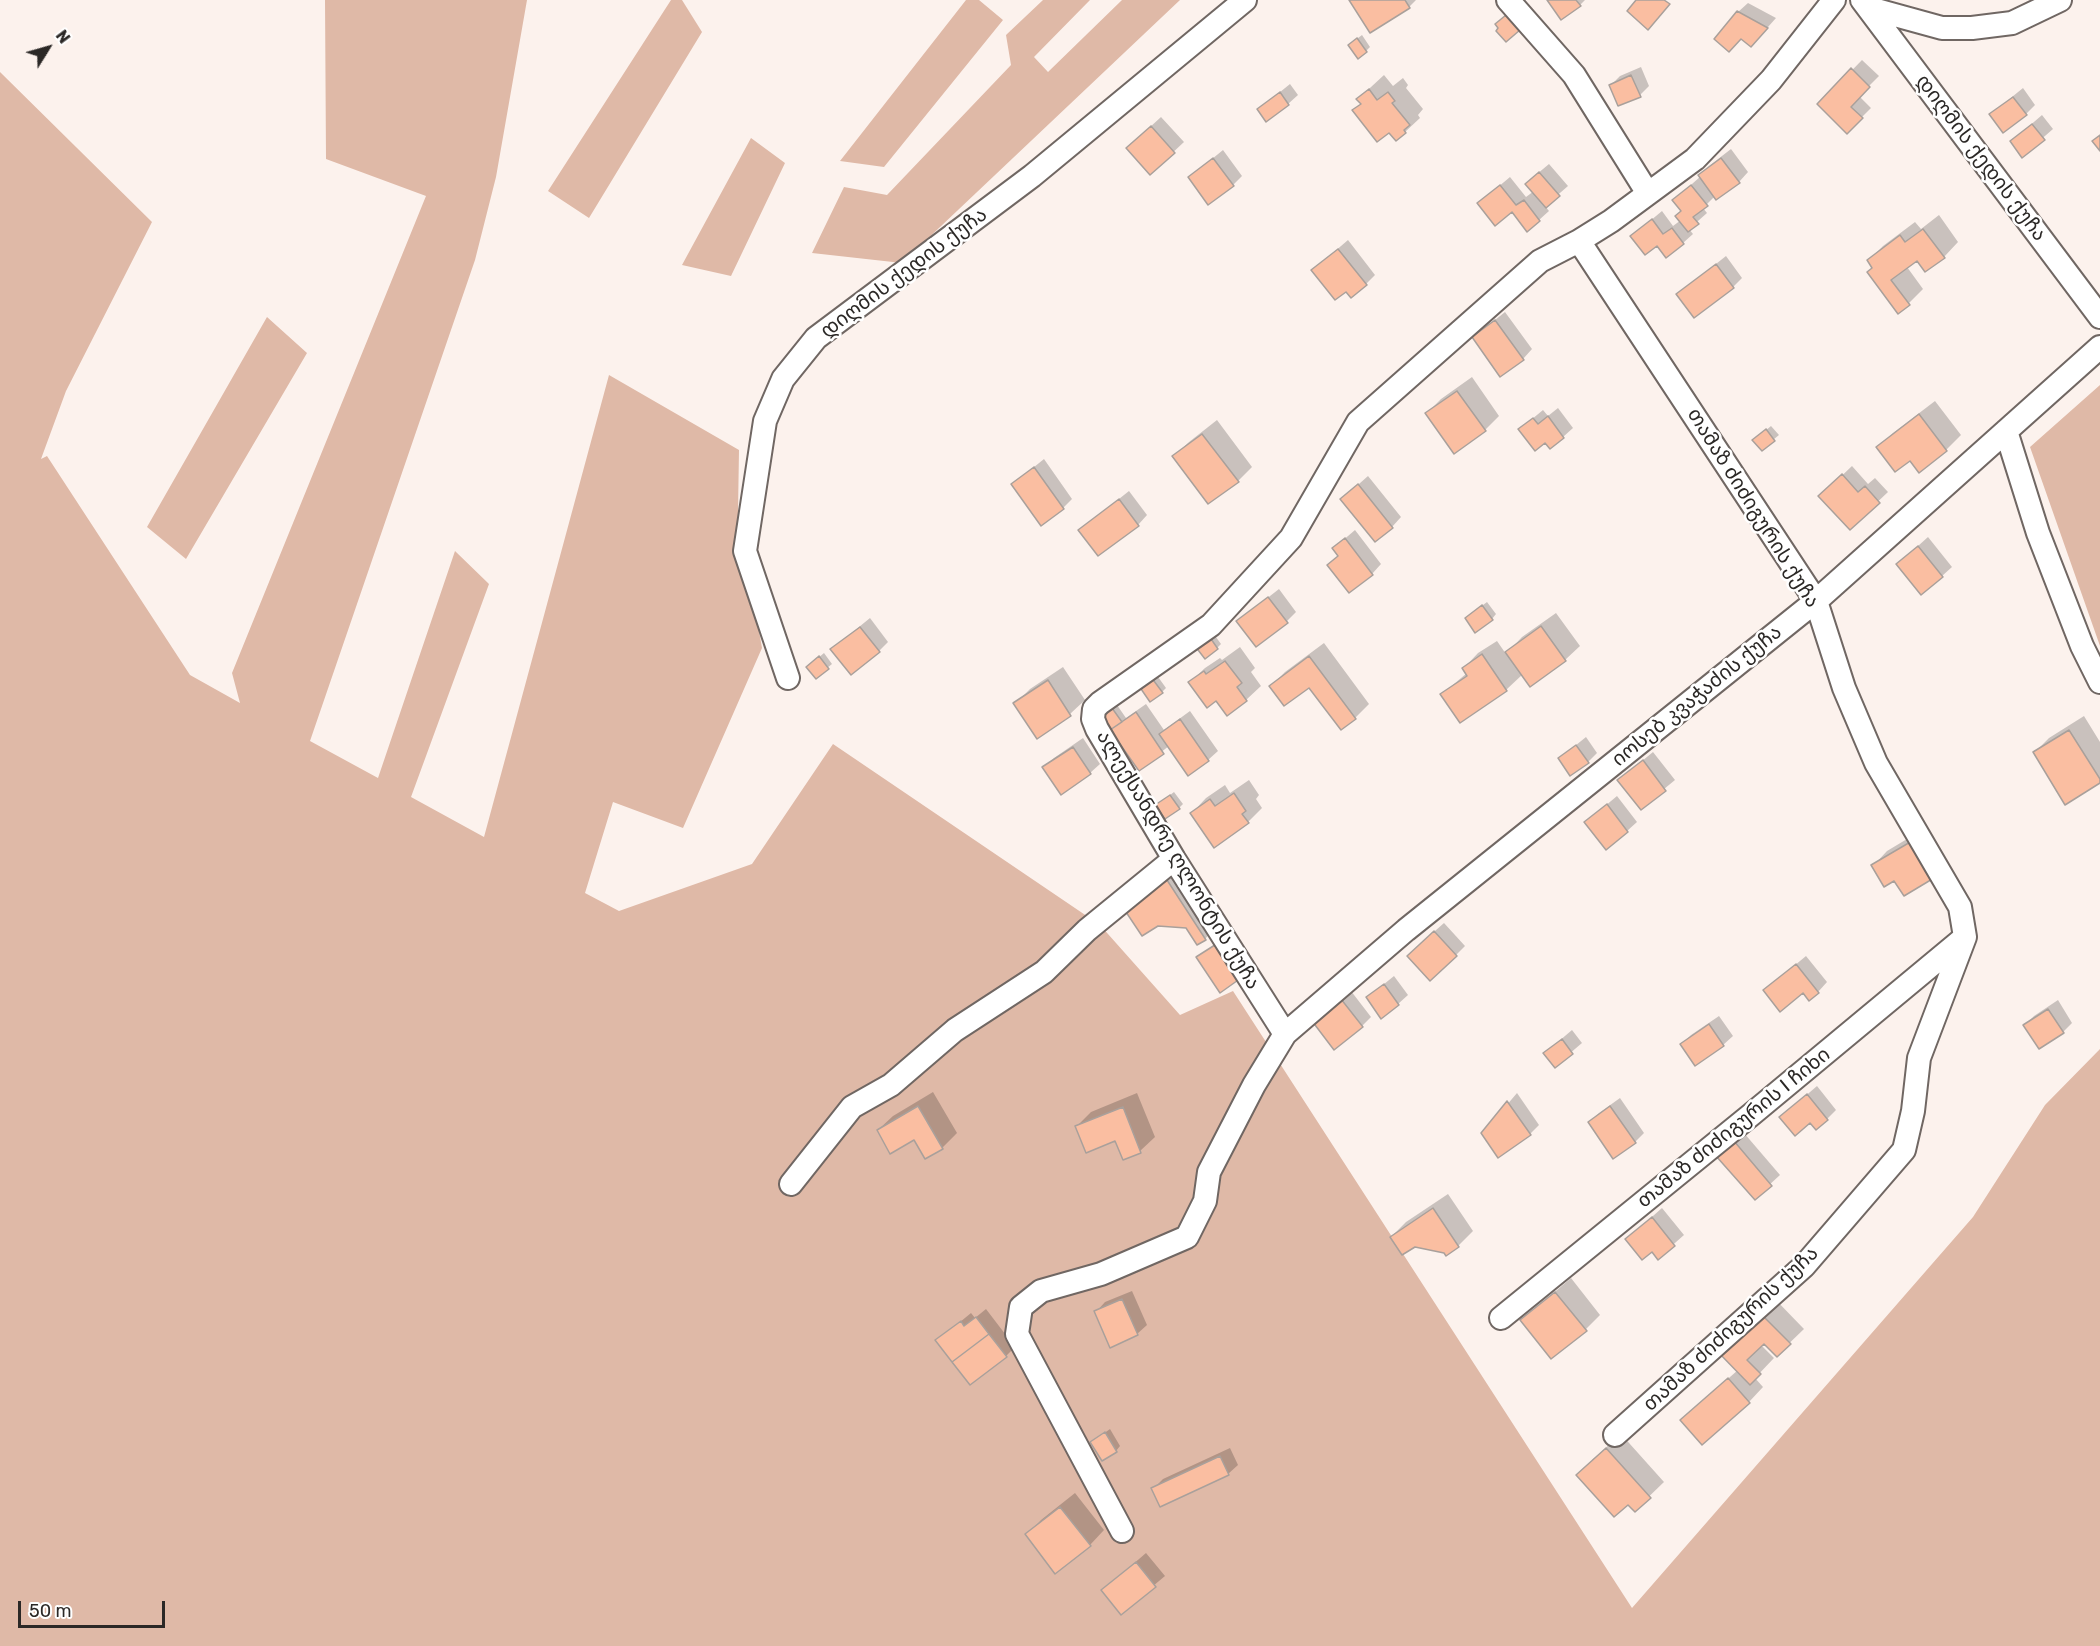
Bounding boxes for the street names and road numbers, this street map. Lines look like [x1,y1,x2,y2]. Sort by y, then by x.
street label: დიღმის ქედის ქუჩა [1911,70,2051,246]
street label: დიღმის ქედის ქუჩა [816,203,992,343]
street label: თამაზ ძიძიგურის ქუჩა [1682,404,1824,612]
street label: იოსებ კვაჭაძის ქუჩა [1607,620,1787,772]
street label: ალექსანდრე ღლონტის ქუჩა [1091,726,1265,994]
street label: თამაზ ძიძიგურის I ჩიხი [1633,1043,1835,1213]
street label: თამაზ ძიძიგურის ქუჩა [1638,1242,1824,1416]

